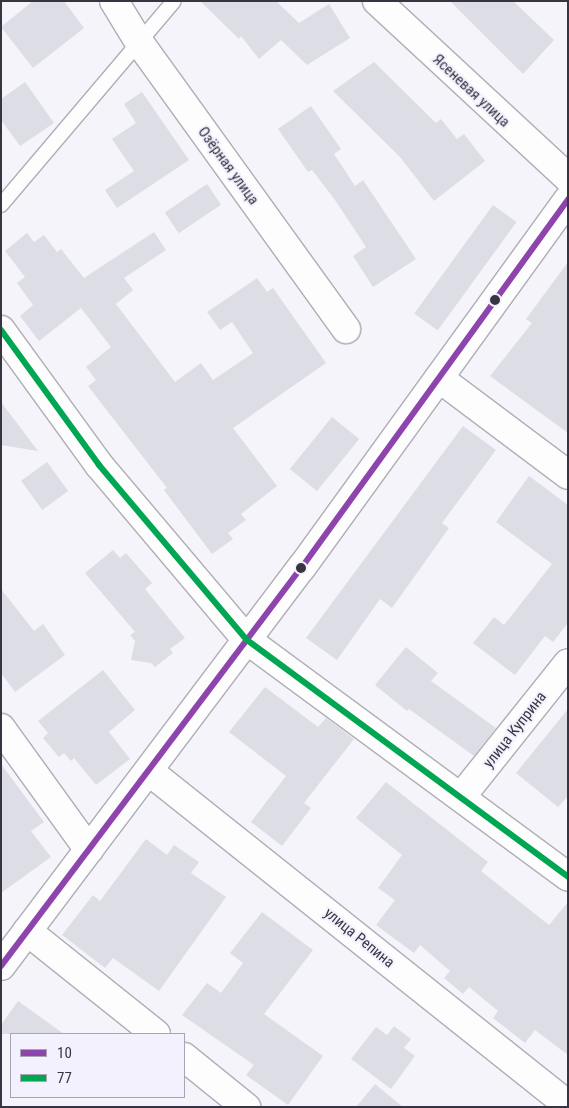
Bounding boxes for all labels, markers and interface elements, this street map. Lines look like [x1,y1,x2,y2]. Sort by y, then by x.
street label: Ясеневая улица [429,51,513,131]
street label: Озёрная улица [194,124,262,208]
unlabelled marker [490,295,500,305]
unlabelled marker [296,563,306,573]
street label: улица Куприна [480,688,550,772]
street label: улица Репина [320,904,398,972]
legend [10,1033,185,1098]
text: 10 [57,1044,72,1062]
text: 77 [57,1069,72,1087]

